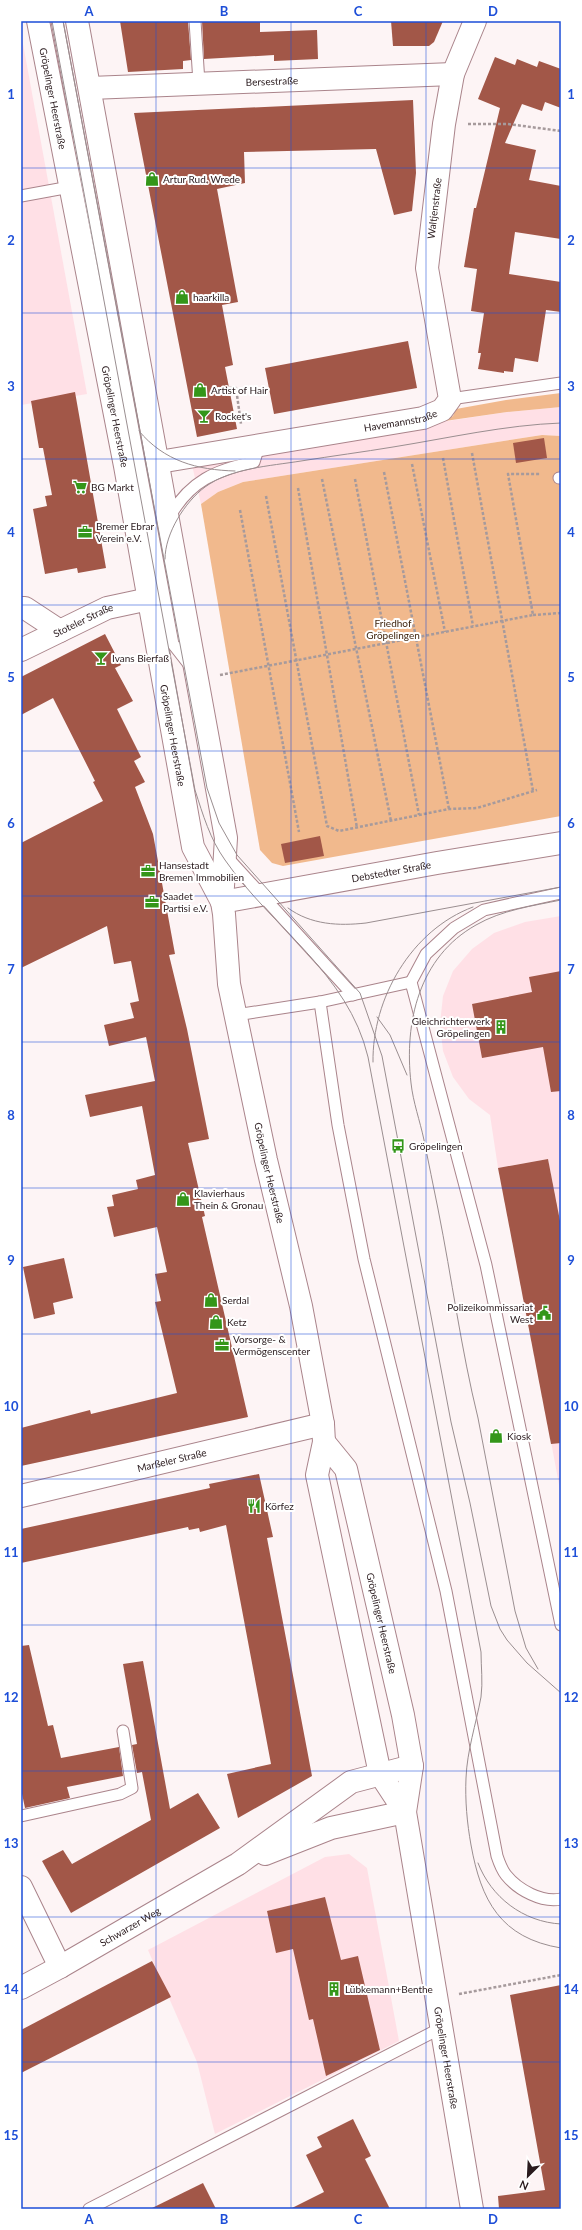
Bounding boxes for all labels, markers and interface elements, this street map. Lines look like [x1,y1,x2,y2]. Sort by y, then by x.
text: A [83,3,94,19]
text: B [220,3,229,19]
text: C [354,3,363,19]
text: D [488,3,498,19]
street label: Gröpelinger Heerstraße [37,47,69,150]
street label: Bersestraße [245,74,298,88]
text: 1 [7,86,15,102]
text: 1 [567,86,575,102]
shop icon: Artur Rud. Wrede [144,171,160,187]
place label: Artur Rud. Wrede [163,173,240,185]
street label: Waltjenstraße [424,177,444,240]
text: 2 [7,232,15,248]
text: 2 [567,232,575,248]
shop icon: haarkilla [174,289,190,305]
place label: haarkilla [193,291,229,303]
street label: Gröpelinger Heerstraße [100,365,131,468]
text: 3 [7,378,15,394]
text: 3 [567,378,575,394]
shop icon: Artist of Hair [192,382,208,398]
place label: Artist of Hair [211,384,268,396]
street label: Havemannstraße [363,407,439,434]
bar icon: Rocket's [196,408,212,424]
place label: Rocket's [215,410,251,422]
supermarket icon: BG Markt [72,479,88,495]
place label: BG Markt [91,481,134,493]
place label: Bremer Ebrar Verein e.V. [96,520,154,544]
text: 4 [7,524,15,540]
office icon: Bremer Ebrar Verein e.V. [77,524,93,540]
text: 4 [567,524,575,540]
street label: Stoteler Straße [51,601,114,639]
park label: Friedhof Gröpelingen [366,617,420,641]
bar icon: Ivans Bierfaß [93,650,109,666]
place label: Ivans Bierfaß [112,652,169,664]
text: 5 [7,669,15,685]
text: 5 [567,669,575,685]
street label: Gröpelinger Heerstraße [158,683,188,787]
text: 6 [7,815,15,831]
text: 6 [567,815,575,831]
street label: Debstedter Straße [351,858,432,884]
place label: Hansestadt Bremen Immobilien [159,859,244,883]
office icon: Hansestadt Bremen Immobilien [140,863,156,879]
place label: Saadet Partisi e.V. [163,890,208,914]
office icon: Saadet Partisi e.V. [144,894,160,910]
text: 7 [7,961,15,977]
text: 7 [567,961,575,977]
place label: Gleichrichterwerk Gröpelingen [412,1015,491,1039]
building icon: Gleichrichterwerk Gröpelingen [493,1019,509,1035]
text: 8 [7,1107,15,1123]
text: 8 [567,1107,575,1123]
street label: Gröpelinger Heerstraße [252,1121,287,1224]
bus stop icon: Gröpelingen [390,1138,406,1154]
place label: Gröpelingen [409,1140,463,1152]
place label: Klavierhaus Thein & Gronau [194,1187,263,1211]
shop icon: Klavierhaus Thein & Gronau [175,1191,191,1207]
text: 9 [7,1252,15,1268]
text: 9 [567,1252,575,1268]
shop icon: Serdal [203,1292,219,1308]
place label: Serdal [222,1294,249,1306]
place label: Polizeikommissariat West [447,1301,533,1325]
public building icon: Polizeikommissariat West [536,1305,552,1321]
shop icon: Ketz [208,1314,224,1330]
place label: Ketz [227,1316,247,1328]
place label: Vorsorge- & Vermögenscenter [233,1333,310,1357]
office icon: Vorsorge- & Vermögenscenter [214,1337,230,1353]
text: 10 [3,1398,19,1414]
text: 10 [563,1398,579,1414]
shop icon: Kiosk [488,1428,504,1444]
place label: Kiosk [507,1430,532,1442]
street label: Marßeler Straße [136,1446,208,1474]
restaurant icon: Körfez [246,1498,262,1514]
place label: Körfez [265,1500,294,1512]
text: 11 [3,1544,19,1560]
text: 11 [563,1544,579,1560]
street label: Gröpelinger Heerstraße [364,1571,399,1675]
text: 12 [3,1689,19,1705]
text: 12 [563,1689,579,1705]
text: 13 [3,1835,19,1851]
text: 13 [563,1835,579,1851]
street label: Schwarzer Weg [97,1904,162,1949]
text: 14 [3,1981,19,1997]
building icon: Lübkemann+Benthe [326,1981,342,1997]
text: 14 [563,1981,579,1997]
place label: Lübkemann+Benthe [345,1983,433,1995]
street label: Gröpelinger Heerstraße [432,2006,461,2110]
text: 15 [3,2127,19,2143]
text: 15 [563,2127,579,2143]
north arrow [508,2156,548,2196]
text: N [517,2178,530,2193]
text: A [83,2211,94,2227]
text: B [220,2211,229,2227]
text: C [354,2211,363,2227]
text: D [488,2211,498,2227]

